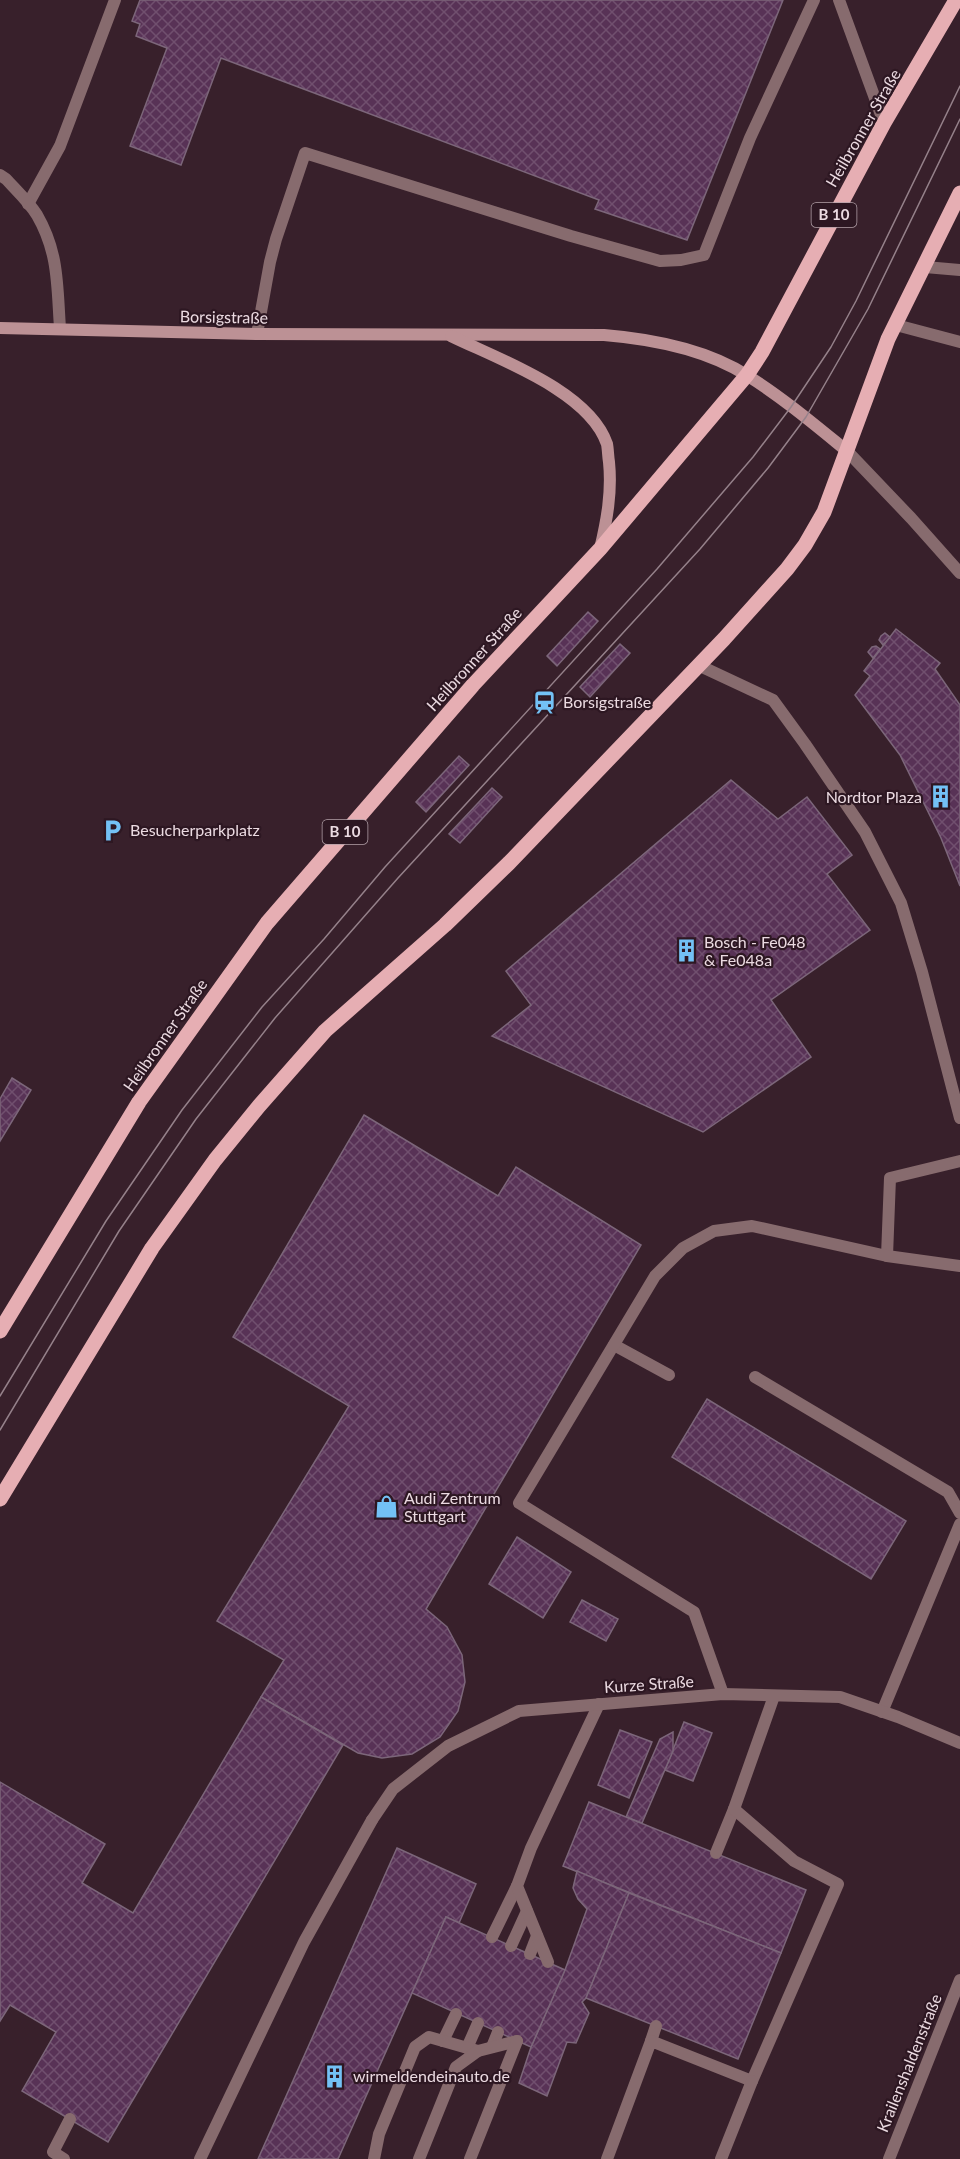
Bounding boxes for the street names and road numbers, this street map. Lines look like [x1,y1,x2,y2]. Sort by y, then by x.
street label: Heilbronner Straße [821,65,904,190]
road number: B 10 [812,203,856,227]
street label: Borsigstraße [180,306,268,327]
street label: Heilbronner Straße [422,603,525,714]
road number: B 10 [322,820,368,844]
street label: Heilbronner Straße [119,975,210,1095]
street label: Kurze Straße [603,1671,695,1696]
street label: Krailenshaldenstraße [872,1991,945,2135]

